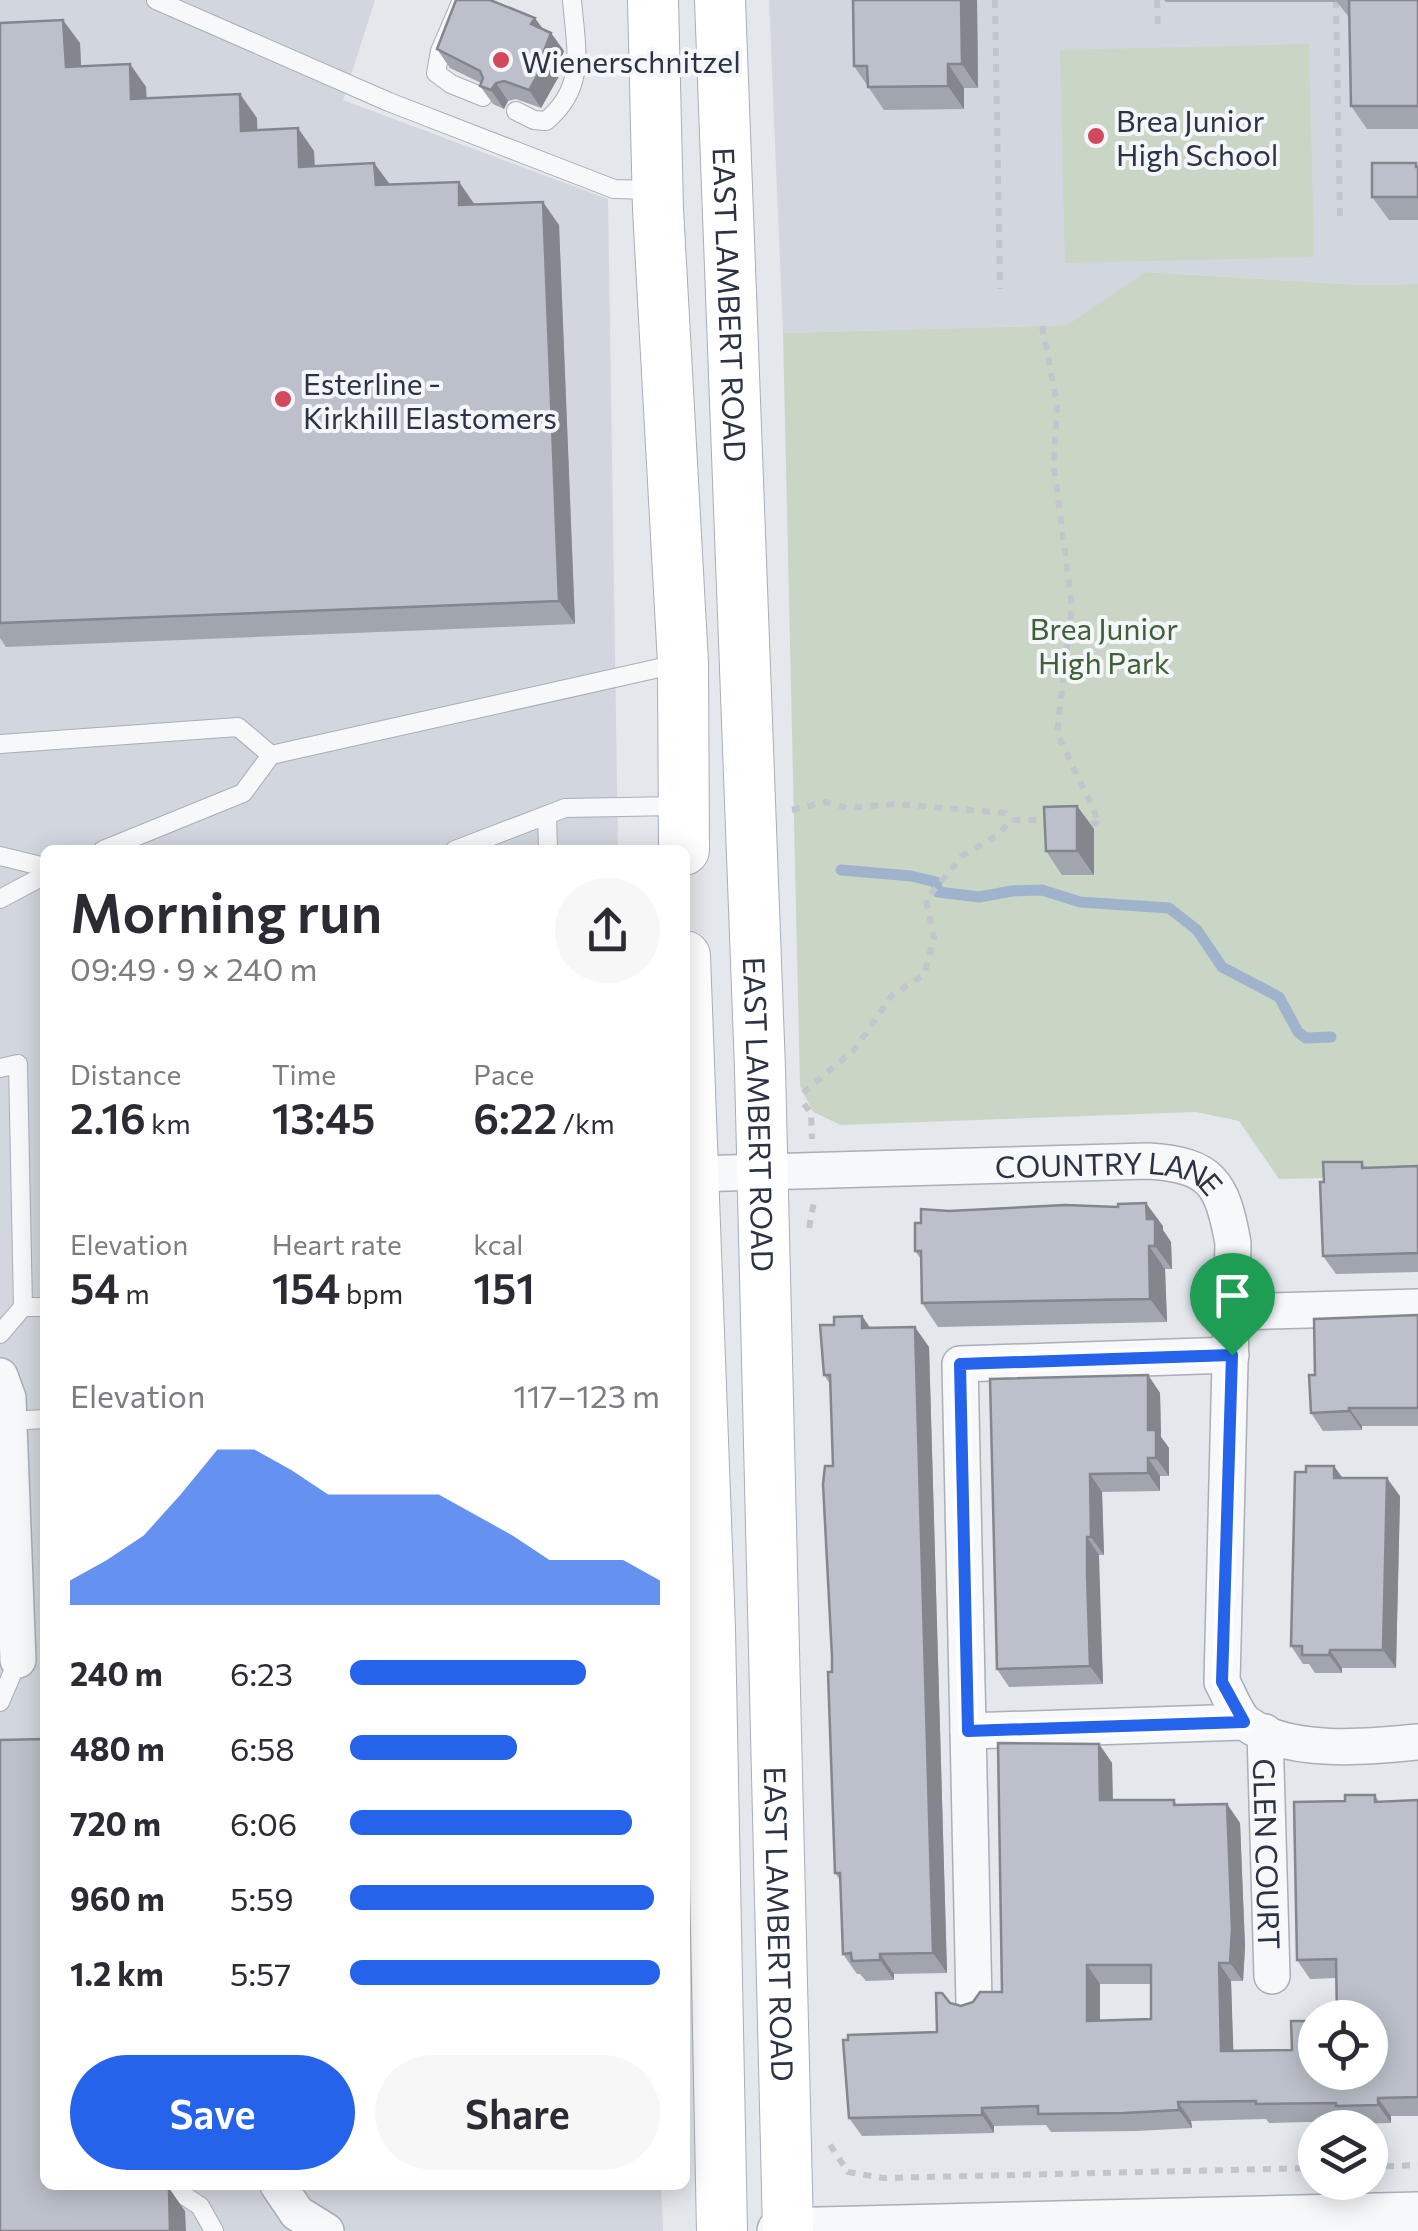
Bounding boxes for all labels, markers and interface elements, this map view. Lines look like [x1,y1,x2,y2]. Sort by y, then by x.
place label: Wienerschnitzel [521,42,741,79]
marker: Wienerschnitzel [490,49,512,71]
place label: Brea Junior High School [1116,101,1278,172]
marker: Brea Junior High School [1085,125,1107,147]
street label: EAST LAMBERT ROAD [707,147,756,463]
place label: Esterline - Kirkhill Elastomers [303,364,557,435]
marker: Esterline - Kirkhill Elastomers [272,388,294,410]
park label: Brea Junior High Park [1030,609,1178,680]
text: Morning run [70,877,382,944]
button: share [555,878,660,983]
text: 09:49 · 9 × 240 m [70,948,317,988]
street label: EAST LAMBERT ROAD [737,956,783,1272]
text: Distance [70,1057,181,1091]
text: Time [272,1057,336,1091]
text: Pace [473,1057,534,1091]
text: 2.16 [70,1091,146,1143]
text: 13:45 [272,1091,375,1143]
text: 6:22 [473,1091,557,1143]
text: km [146,1106,191,1140]
text: /km [557,1106,615,1140]
street label: COUNTRY LANE [994,1142,1232,1202]
text: Elevation [70,1227,188,1261]
text: Heart rate [272,1227,402,1261]
text: kcal [473,1227,523,1261]
pin [1190,1253,1275,1356]
text: 54 [70,1261,120,1313]
text: 154 [272,1261,340,1313]
text: 151 [473,1261,535,1313]
icon: arrive [1205,1268,1260,1323]
text: m [120,1276,150,1310]
text: bpm [340,1276,403,1310]
text: Elevation [70,1375,205,1415]
text: 117–123 m [513,1375,660,1415]
text: 240 m [70,1653,163,1693]
text: 6:23 [230,1653,293,1693]
text: 480 m [70,1728,165,1768]
text: 6:58 [230,1728,295,1768]
street label: GLEN COURT [1247,1758,1290,1950]
street label: EAST LAMBERT ROAD [758,1766,803,2082]
text: 720 m [70,1803,161,1843]
text: 6:06 [230,1803,297,1843]
text: 960 m [70,1878,165,1918]
text: 5:59 [230,1878,294,1918]
text: 1.2 km [70,1953,164,1993]
text: 5:57 [230,1953,291,1993]
map controls [1298,2000,1388,2200]
button: locate [1298,2000,1388,2090]
button: Save [70,2055,355,2170]
button: Share [375,2055,660,2170]
button: layers [1298,2110,1388,2200]

